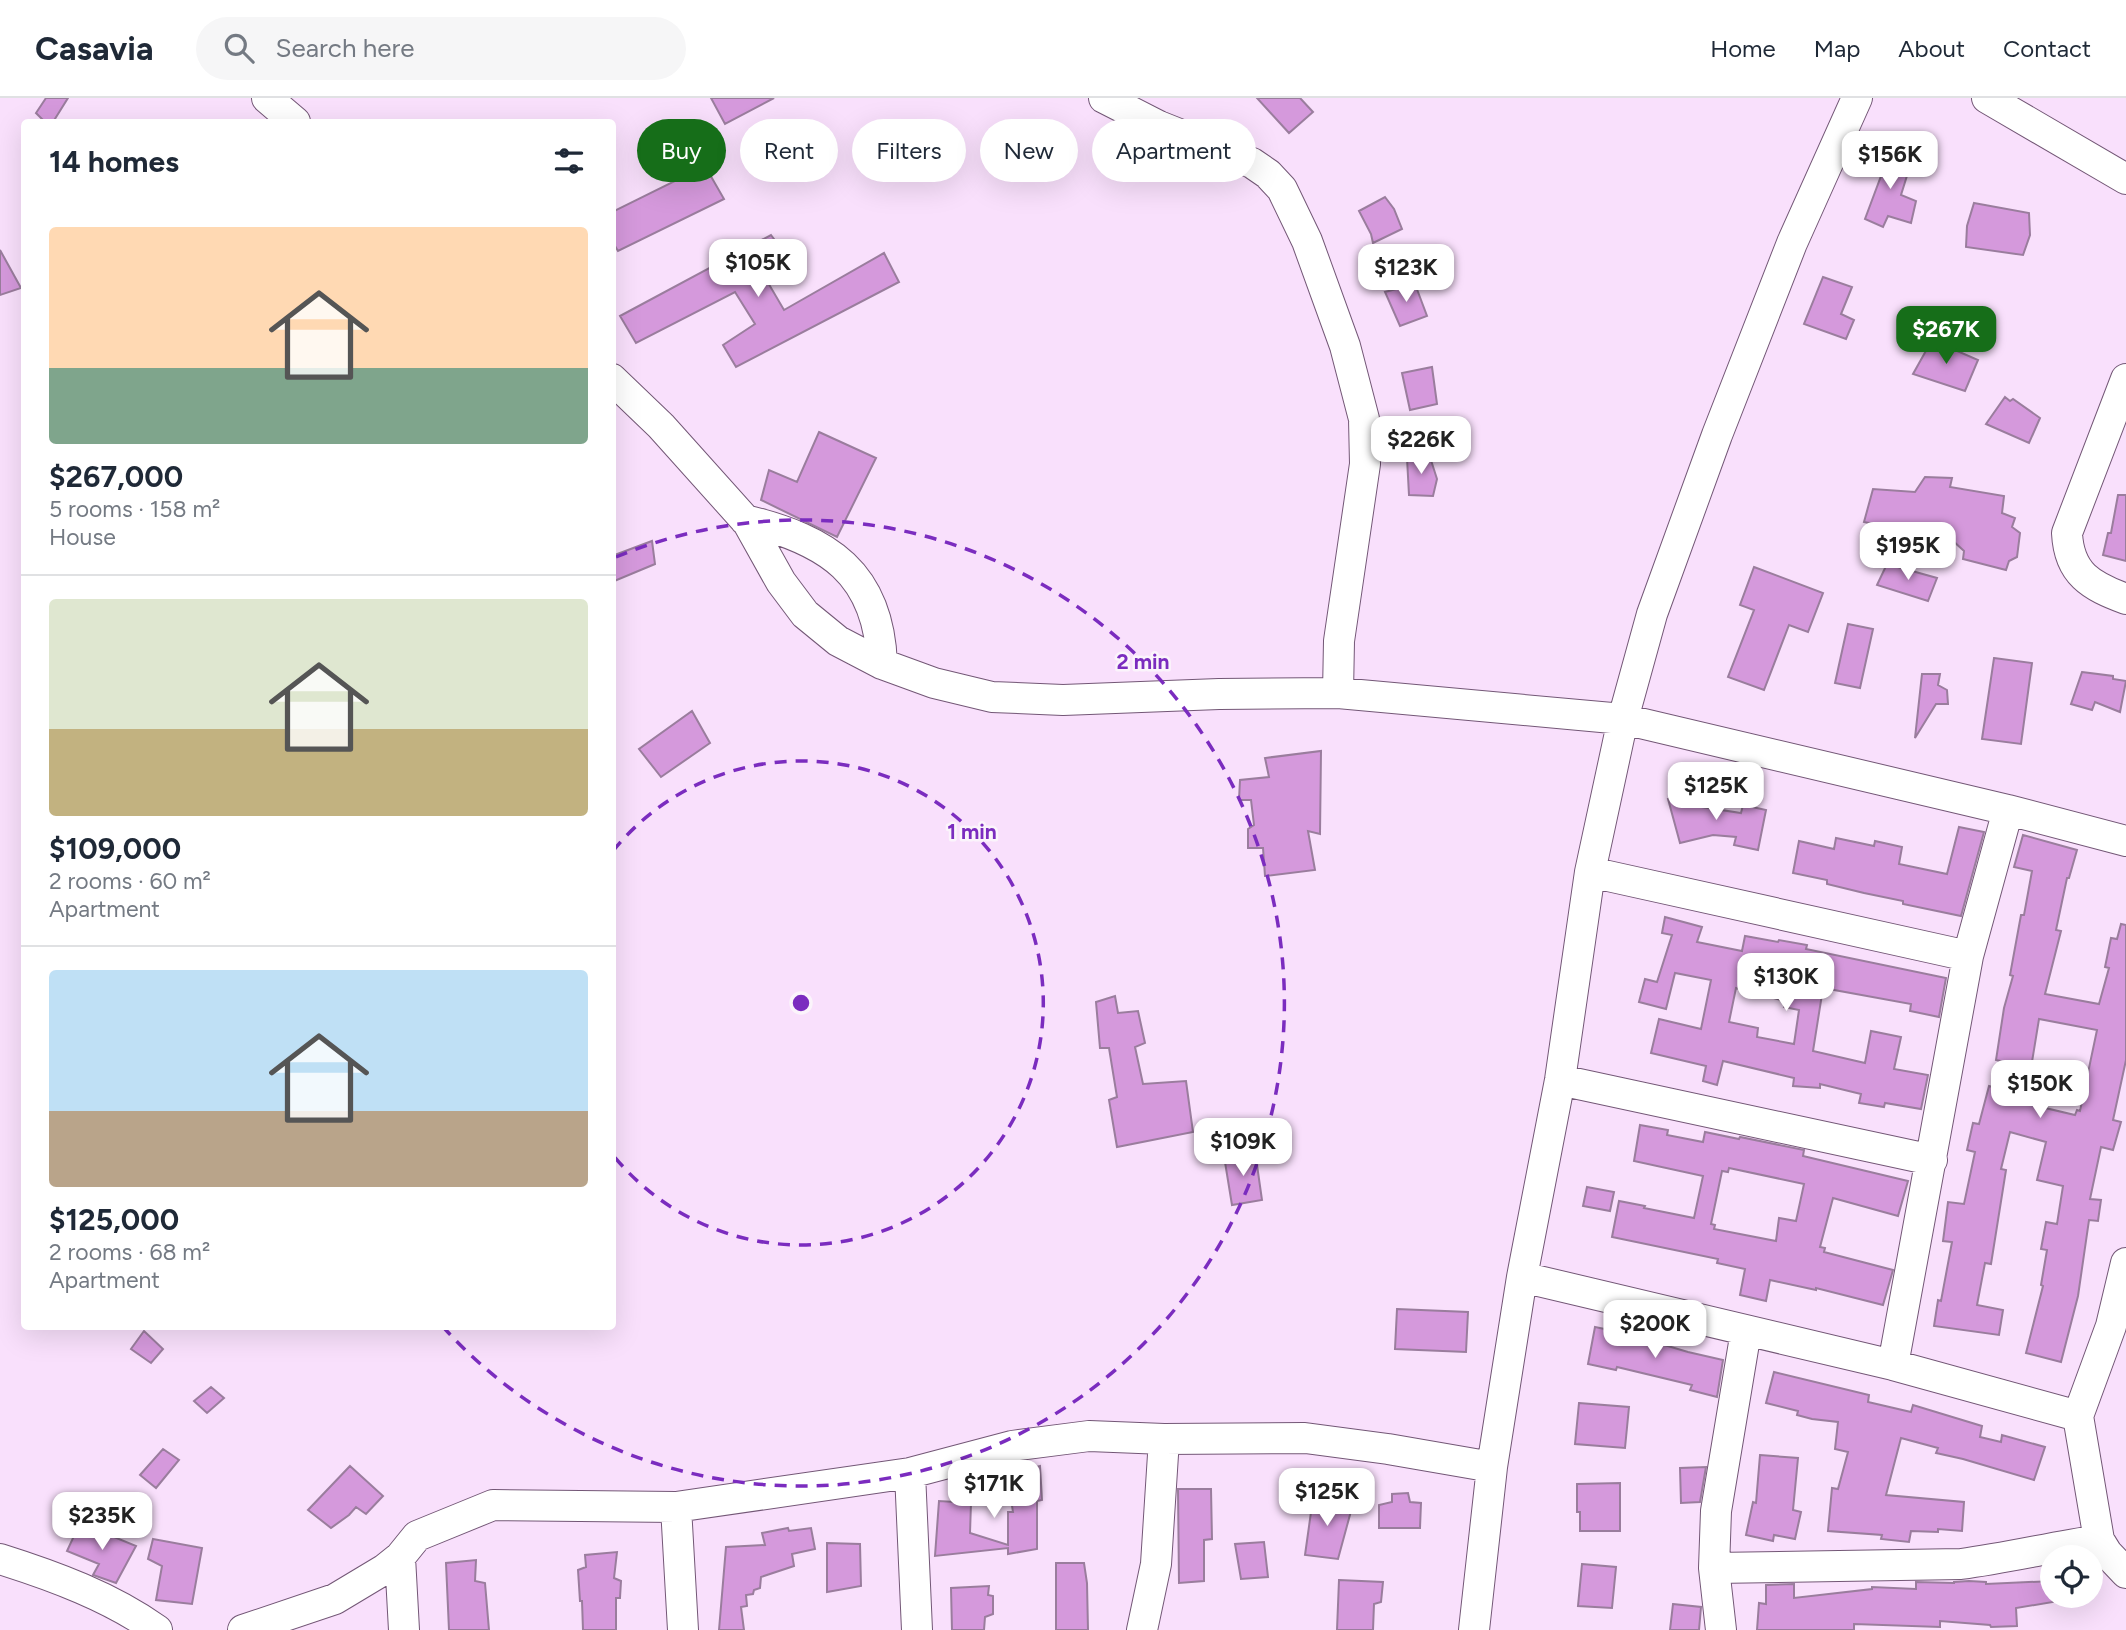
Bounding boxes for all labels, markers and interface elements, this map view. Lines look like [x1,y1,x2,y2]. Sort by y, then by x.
search box [196,17,686,80]
text: Casavia [35,29,154,68]
icon: search [220,29,258,67]
text: Search here [276,32,415,64]
text: Home [1710,34,1776,63]
text: Map [1814,34,1860,63]
text: About [1898,34,1965,63]
text: Contact [2003,34,2091,63]
chip: Buy [637,119,726,182]
chip: Rent [740,119,838,182]
chip: Filters [852,119,966,182]
chip: New [980,119,1078,182]
chip: Apartment [1092,119,1256,182]
pin: $156K [1841,132,1939,191]
text: $156K [1858,140,1922,168]
icon: filters [550,142,588,180]
text: 14 homes [49,143,179,180]
pin: $105K [709,240,807,299]
pin: $123K [1357,244,1455,304]
text: $105K [725,248,791,276]
text: $123K [1374,253,1438,281]
icon: home [256,272,382,398]
pin: $267K [1897,306,1995,366]
text: $267K [1912,315,1980,343]
pin: $226K [1372,416,1470,476]
text: $226K [1387,425,1455,453]
text: $267,000 [49,458,183,495]
text: 5 rooms · 158 m² [49,495,220,523]
pin: $195K [1859,522,1957,582]
text: House [49,523,116,551]
text: $195K [1876,531,1940,559]
icon: home [256,644,382,770]
text: 2 min [1117,649,1169,674]
pin: $125K [1667,762,1765,822]
text: $125K [1684,771,1748,799]
text: 1 min [947,819,997,844]
text: $109,000 [49,830,181,867]
text: 2 rooms · 60 m² [49,867,211,895]
text: Apartment [49,895,160,923]
pin: $130K [1737,954,1835,1013]
text: $130K [1753,962,1819,990]
centre of rings [789,991,813,1015]
icon: home [256,1015,382,1141]
pin: $150K [1991,1060,2089,1120]
text: $150K [2007,1069,2073,1097]
pin: $109K [1194,1118,1292,1178]
text: $109K [1210,1127,1276,1155]
text: $125,000 [49,1201,179,1238]
text: 2 rooms · 68 m² [49,1238,210,1266]
text: Apartment [49,1266,160,1294]
pin: $200K [1606,1300,1704,1360]
text: $200K [1619,1309,1691,1337]
pin: $171K [945,1460,1043,1520]
pin: $125K [1278,1468,1376,1528]
text: $171K [964,1469,1024,1497]
text: $125K [1295,1477,1359,1505]
pin: $235K [53,1492,151,1552]
text: $235K [68,1501,136,1529]
map controls [2040,1545,2103,1608]
button: locate [2040,1545,2103,1608]

